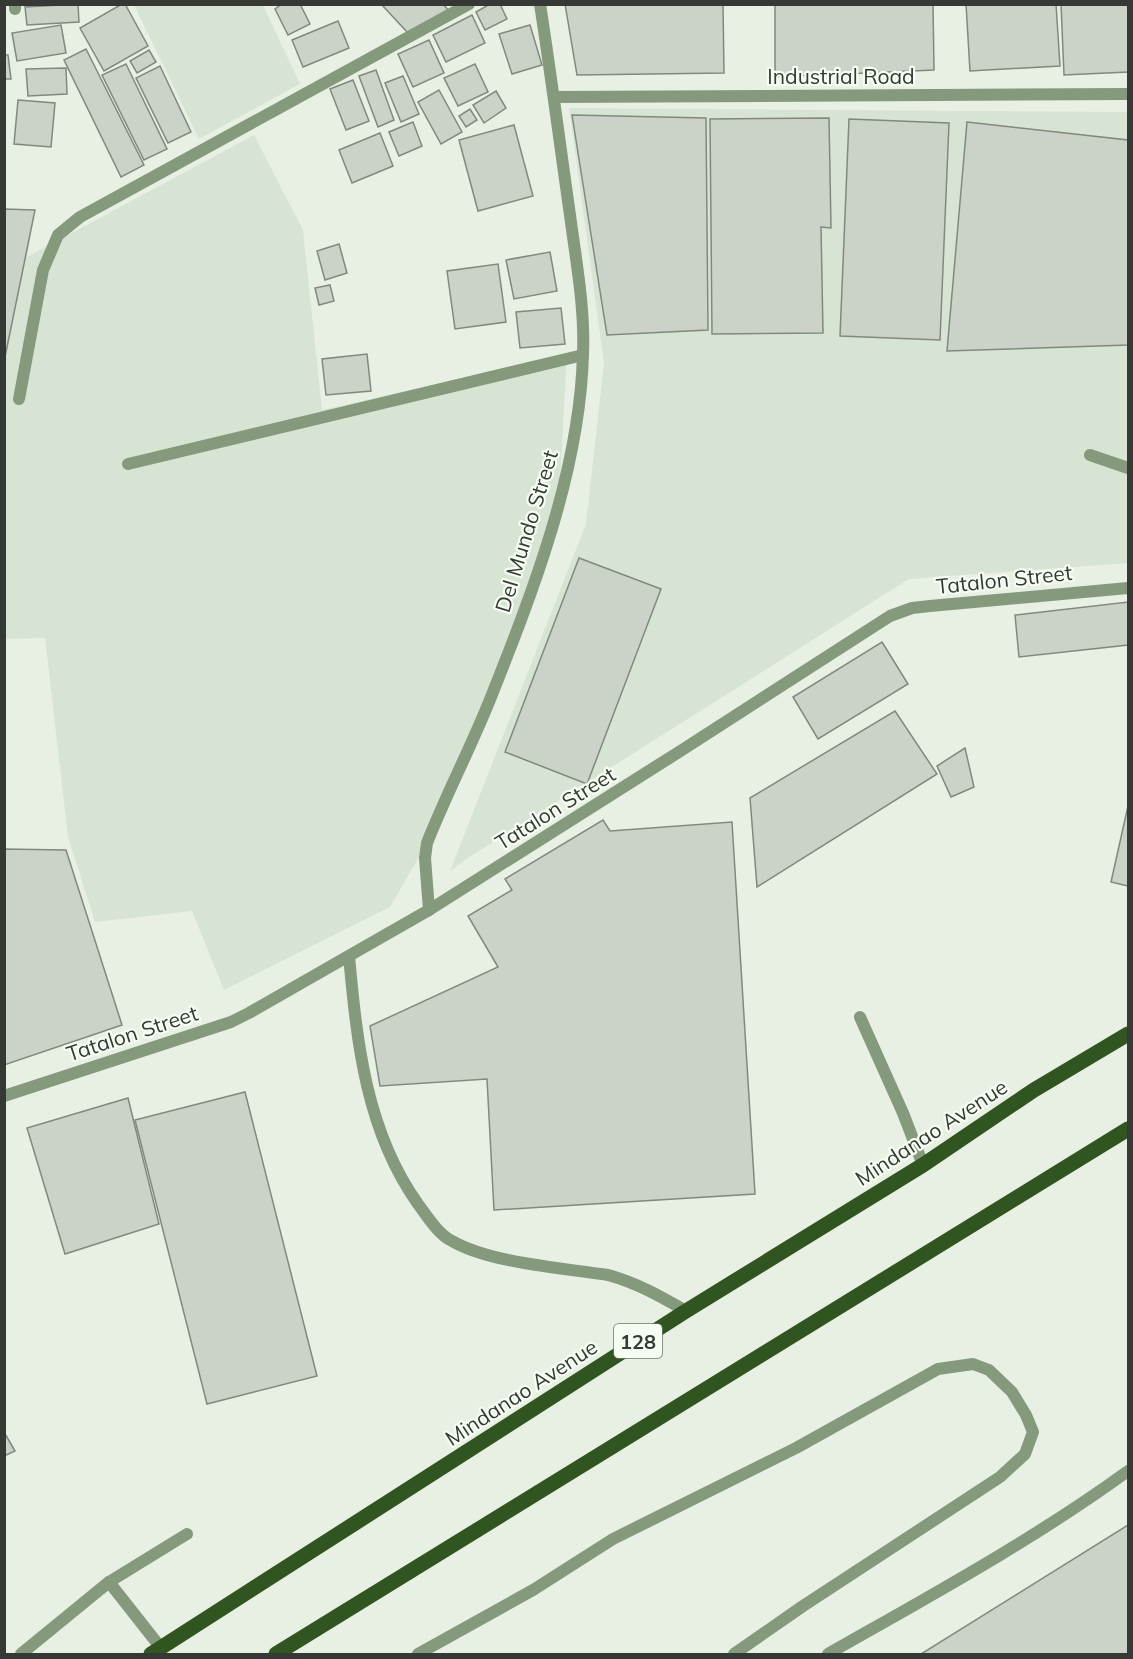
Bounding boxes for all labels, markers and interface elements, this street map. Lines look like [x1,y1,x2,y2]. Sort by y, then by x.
street label: Industrial Road [767,63,915,89]
street label: Del Mundo Street [489,447,563,615]
street label: Tatalon Street [935,559,1073,599]
street label: Tatalon Street [490,761,620,855]
street label: Tatalon Street [63,1000,201,1066]
street label: Mindanao Avenue [850,1073,1012,1191]
road number: 128 [614,1324,662,1358]
street label: Mindanao Avenue [440,1333,602,1451]

